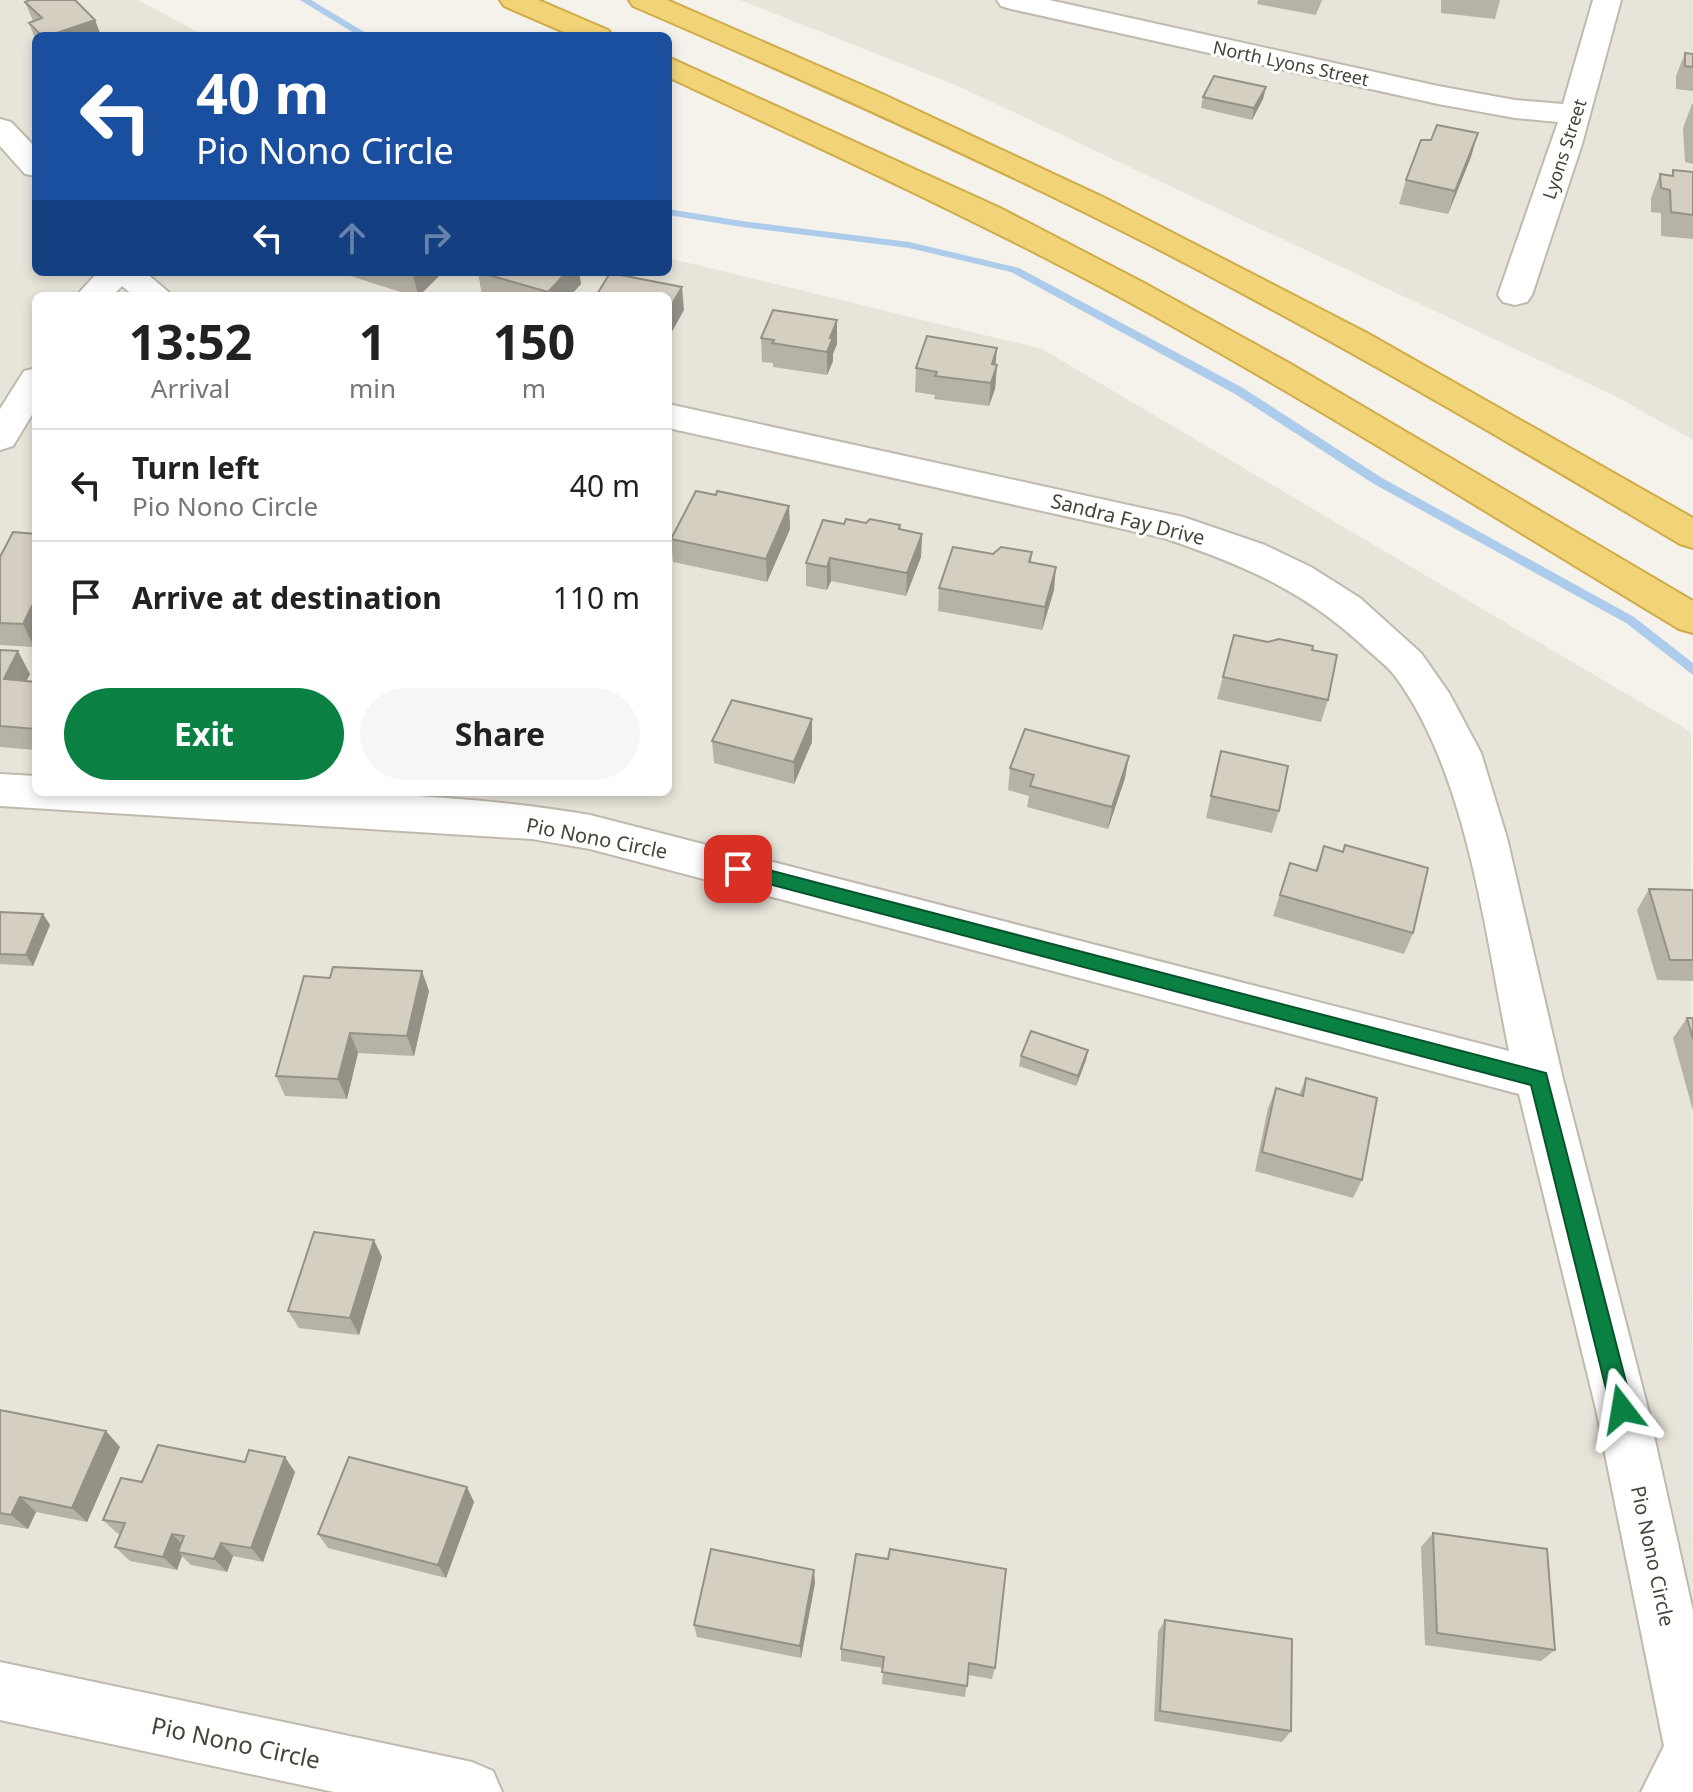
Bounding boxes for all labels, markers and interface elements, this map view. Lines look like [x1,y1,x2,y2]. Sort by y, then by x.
street label: North Lyons Street [1211,35,1371,91]
text: 40 m [196,54,329,130]
icon: left [64,64,168,168]
street label: Lyons Street [1536,95,1592,202]
text: Pio Nono Circle [196,126,454,175]
icon: left [246,216,290,260]
icon: ahead [330,216,374,260]
icon: right [414,216,458,260]
text: 13:52 [129,309,252,374]
text: 1 [359,309,386,374]
text: 150 [493,309,575,374]
text: Arrival [151,370,230,406]
text: min [349,370,396,406]
text: m [522,370,546,406]
text: Turn left [132,447,260,488]
icon: left [64,463,108,507]
text: 40 m [570,465,640,506]
street label: Sandra Fay Drive [1048,487,1208,551]
text: Pio Nono Circle [132,488,318,524]
icon: arrive [64,575,108,619]
text: Arrive at destination [132,577,442,618]
text: 110 m [553,577,640,618]
button: Exit [64,688,344,780]
button: Share [360,688,640,780]
street label: Pio Nono Circle [524,811,670,865]
pin [704,835,772,903]
icon: arrive [716,847,760,891]
position arrow [1580,1367,1664,1451]
street label: Pio Nono Circle [1625,1483,1681,1629]
street label: Pio Nono Circle [149,1708,323,1776]

